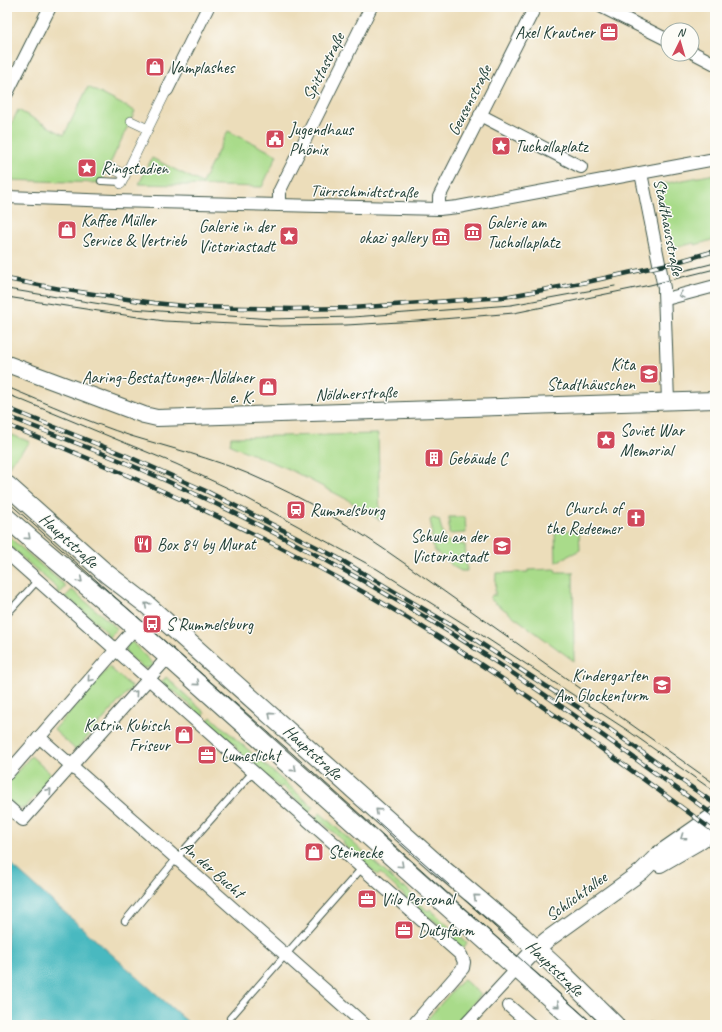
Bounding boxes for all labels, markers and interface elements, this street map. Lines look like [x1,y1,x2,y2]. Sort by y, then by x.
office icon: Axel Krautner [598,21,620,43]
place label: Axel Krautner [515,22,597,43]
north arrow [660,22,700,62]
text: N [677,25,687,39]
street label: Spittastraße [298,28,350,103]
shop icon: Vamplashes [144,56,166,78]
place label: Vamplashes [169,57,237,78]
street label: Geusenstraße [443,60,497,139]
place label: Jugendhaus Phönix [288,119,354,160]
public building icon: Jugendhaus Phönix [264,128,286,150]
place icon: Tuchollaplatz [490,135,512,157]
place label: Tuchollaplatz [515,136,589,157]
place icon: Ringstadien [76,157,98,179]
place label: Ringstadien [101,158,170,179]
street label: Stadthausstraße [649,177,688,279]
street label: Türrschmidtstraße [310,180,419,203]
place label: Kaffee Müller Service & Vertrieb [81,210,188,251]
place label: Galerie am Tuchollaplatz [487,212,561,253]
place label: Galerie in der Victoriastadt [199,216,277,257]
shop icon: Kaffee Müller Service & Vertrieb [56,219,78,241]
museum icon: Galerie am Tuchollaplatz [462,221,484,243]
place icon: Galerie in der Victoriastadt [278,225,300,247]
museum icon: okazi gallery [430,226,452,248]
place label: okazi gallery [359,227,428,248]
one-way arrow [678,290,685,299]
place label: Kita Stadthäuschen [547,354,636,395]
school or university icon: Kita Stadthäuschen [638,363,660,385]
place label: Aaring-Bestattungen-Nöldner e. K. [82,367,256,408]
shop icon: Aaring-Bestattungen-Nöldner e. K. [257,376,279,398]
street label: Nöldnerstraße [315,382,399,405]
place label: Soviet War Memorial [620,420,686,461]
place icon: Soviet War Memorial [595,429,617,451]
building icon: Gebäude C [423,447,445,469]
place label: Gebäude C [448,448,509,469]
place label: Church of the Redeemer [546,498,626,539]
station icon: Rummelsburg [285,499,307,521]
place label: Rummelsburg [310,500,386,521]
church icon: Church of the Redeemer [625,507,647,529]
street label: Hauptstraße [35,508,104,573]
place label: Schule an der Victoriastadt [410,526,490,567]
one-way arrow [24,532,31,539]
restaurant icon: Box 84 by Murat [132,533,154,555]
place label: Box 84 by Murat [157,534,258,555]
school or university icon: Schule an der Victoriastadt [491,535,513,557]
one-way arrow [76,575,83,582]
one-way arrow [144,603,151,610]
bus stop icon: S Rummelsburg [141,613,163,635]
place label: S Rummelsburg [166,614,254,635]
place label: Kindergarten Am Glockenturm [555,665,650,706]
one-way arrow [87,674,94,681]
school or university icon: Kindergarten Am Glockenturm [651,674,673,696]
one-way arrow [192,679,199,686]
one-way arrow [130,690,138,698]
one-way arrow [268,712,276,720]
place label: Katrin Kubisch Friseur [84,715,172,756]
street label: Hauptstraße [279,720,348,785]
shop icon: Katrin Kubisch Friseur [173,724,195,746]
office icon: Lumeslicht [196,744,218,766]
place label: Lumeslicht [221,745,282,766]
one-way arrow [290,765,297,772]
one-way arrow [45,788,52,795]
one-way arrow [375,808,383,816]
one-way arrow [680,832,687,840]
street label: An der Bucht [177,836,250,904]
shop icon: Steinecke [303,841,325,863]
place label: Steinecke [328,842,384,863]
one-way arrow [396,861,404,868]
street label: Schlichtallee [542,866,612,926]
office icon: Vilo Personal [356,888,378,910]
place label: Vilo Personal [381,889,457,910]
one-way arrow [473,894,481,901]
office icon: Dutyfarm [393,919,415,941]
place label: Dutyfarm [418,920,475,941]
street label: Hauptstraße [521,936,589,1002]
one-way arrow [552,1001,560,1008]

